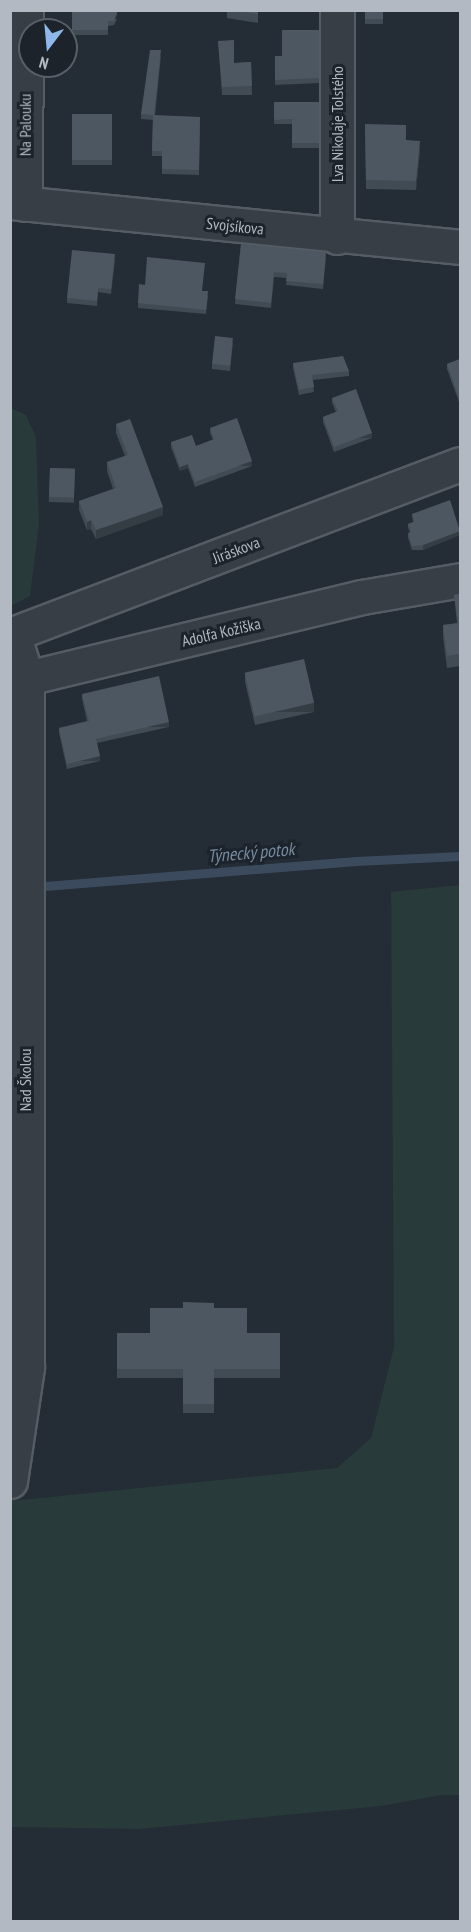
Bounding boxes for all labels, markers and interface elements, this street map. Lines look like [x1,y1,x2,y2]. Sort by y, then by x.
north arrow [18,18,78,78]
text: N [37,53,51,74]
street label: Lva Nikolaje Tolstého [327,66,347,182]
street label: Na Palouku [15,94,35,156]
street label: Svojsíkova [205,213,265,239]
street label: Jiráskova [210,532,262,568]
street label: Adolfa Kožíška [180,614,262,650]
water label: Týnecký potok [206,838,296,868]
street label: Nad Školou [15,1049,35,1111]

